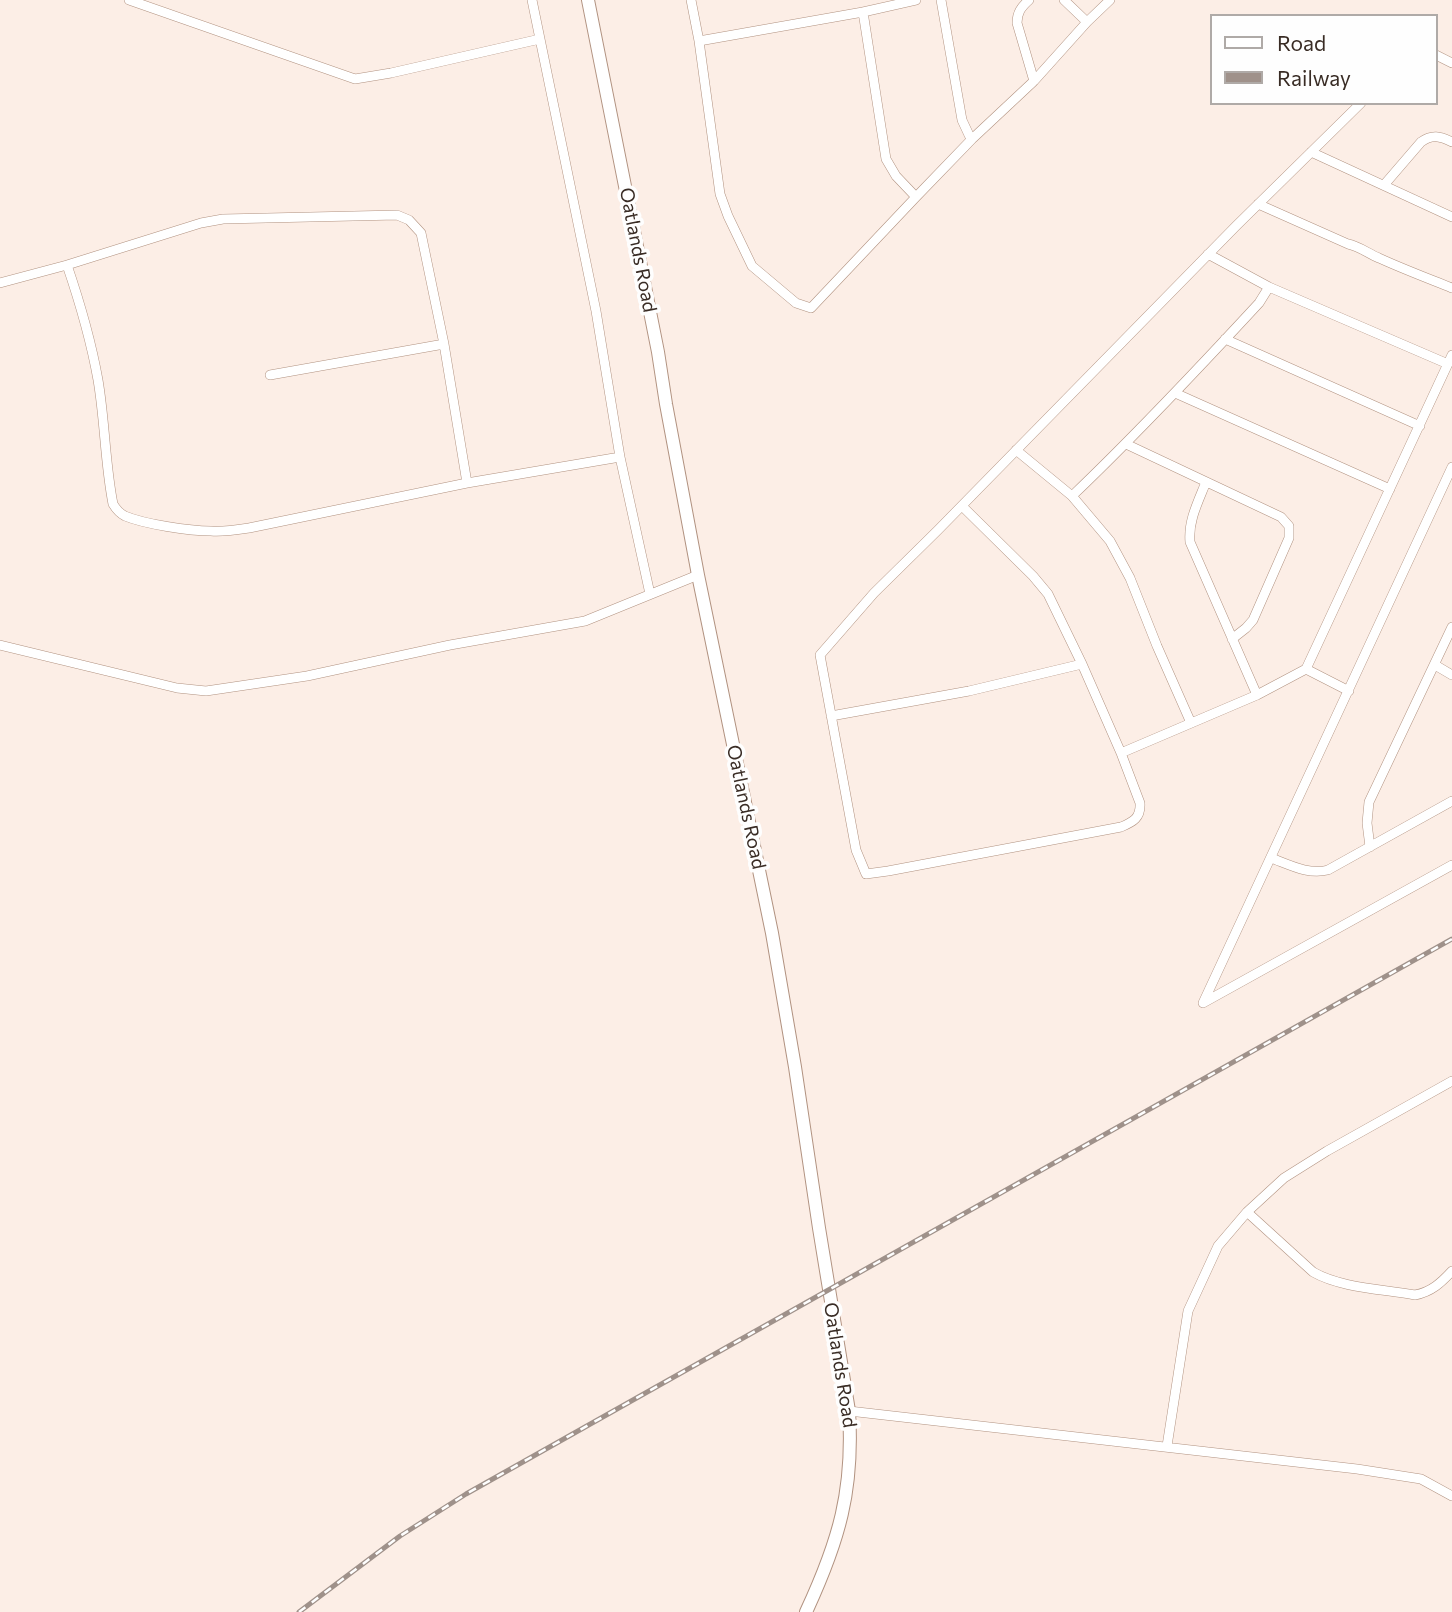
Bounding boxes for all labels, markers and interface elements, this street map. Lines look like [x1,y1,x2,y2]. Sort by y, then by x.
legend [1210,14,1438,105]
text: Road [1277,30,1326,55]
text: Railway [1277,65,1351,90]
street label: Oatlands Road [615,186,661,314]
street label: Oatlands Road [722,743,770,871]
street label: Oatlands Road [819,1301,861,1429]

